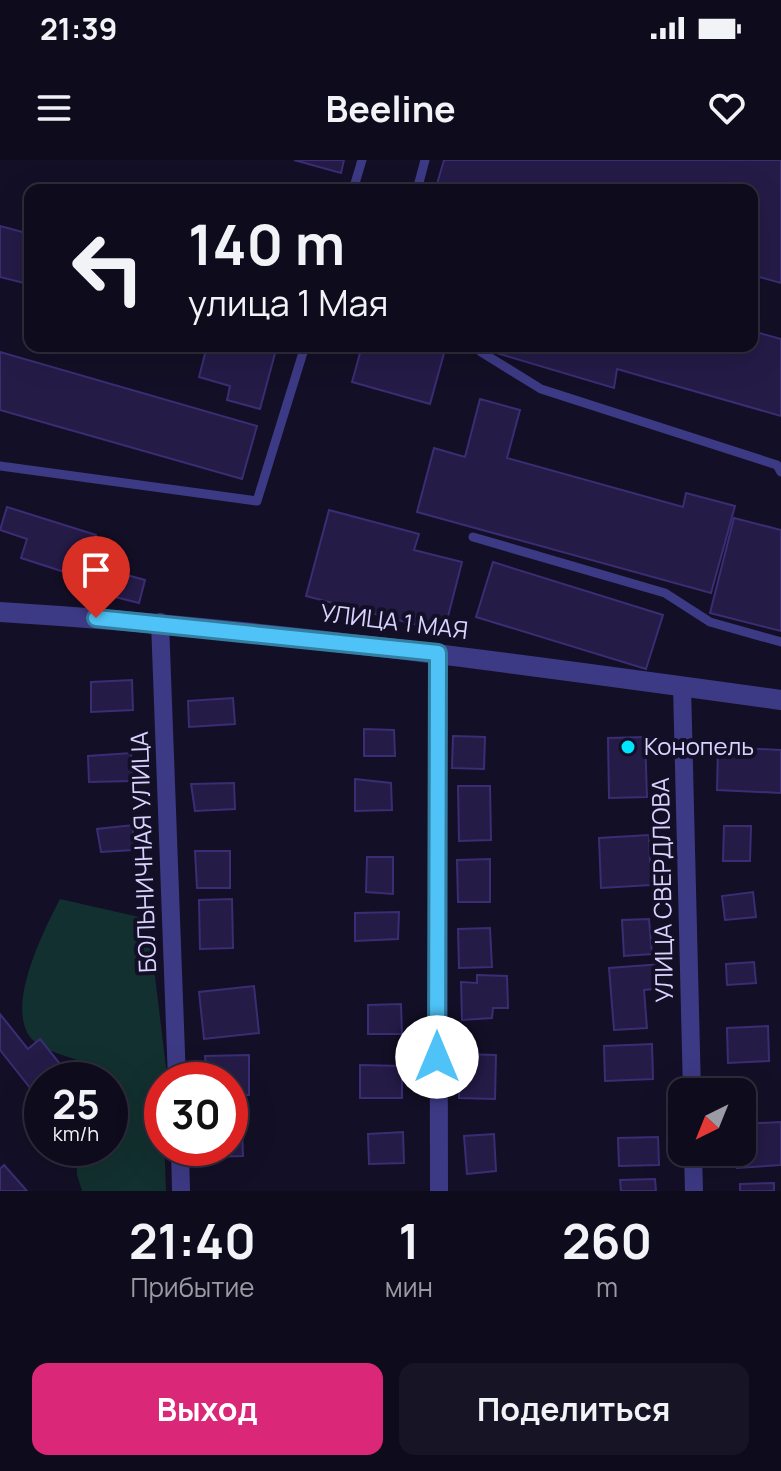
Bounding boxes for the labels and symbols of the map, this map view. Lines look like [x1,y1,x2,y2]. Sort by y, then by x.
pin [62,536,130,618]
street label: УЛИЦА 1 МАЯ [319,595,470,646]
place label: Конопель [644,729,754,762]
street label: БОЛЬНИЧНАЯ УЛИЦА [122,731,163,973]
marker: Конопель [619,738,637,756]
street label: УЛИЦА СВЕРДЛОВА [643,777,680,1003]
position arrow [395,1015,479,1099]
speed limit sign: 30 [144,1062,248,1166]
north arrow [668,1078,756,1166]

